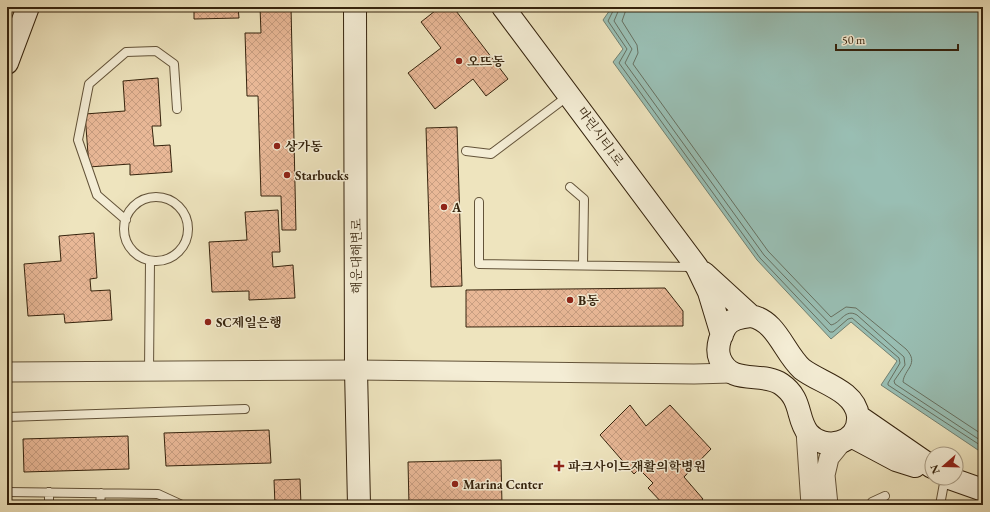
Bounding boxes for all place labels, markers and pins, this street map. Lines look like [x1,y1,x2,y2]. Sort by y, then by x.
place label: 오뜨동 [467,53,505,70]
marker: 오뜨동 [454,56,464,66]
place label: 상가동 [285,138,323,155]
marker: 상가동 [272,141,282,151]
place label: Starbucks [295,167,349,184]
marker: Starbucks [282,170,292,180]
place label: A [451,199,462,216]
marker: A [439,202,449,212]
place label: B동 [578,292,599,309]
marker: B동 [565,295,575,305]
place label: SC제일은행 [216,314,282,331]
marker: SC제일은행 [203,317,213,327]
place label: 파크사이드재활의학병원 [568,458,706,475]
marker: 파크사이드재활의학병원 [553,460,565,472]
place label: Marina Center [463,476,544,493]
marker: Marina Center [450,479,460,489]

